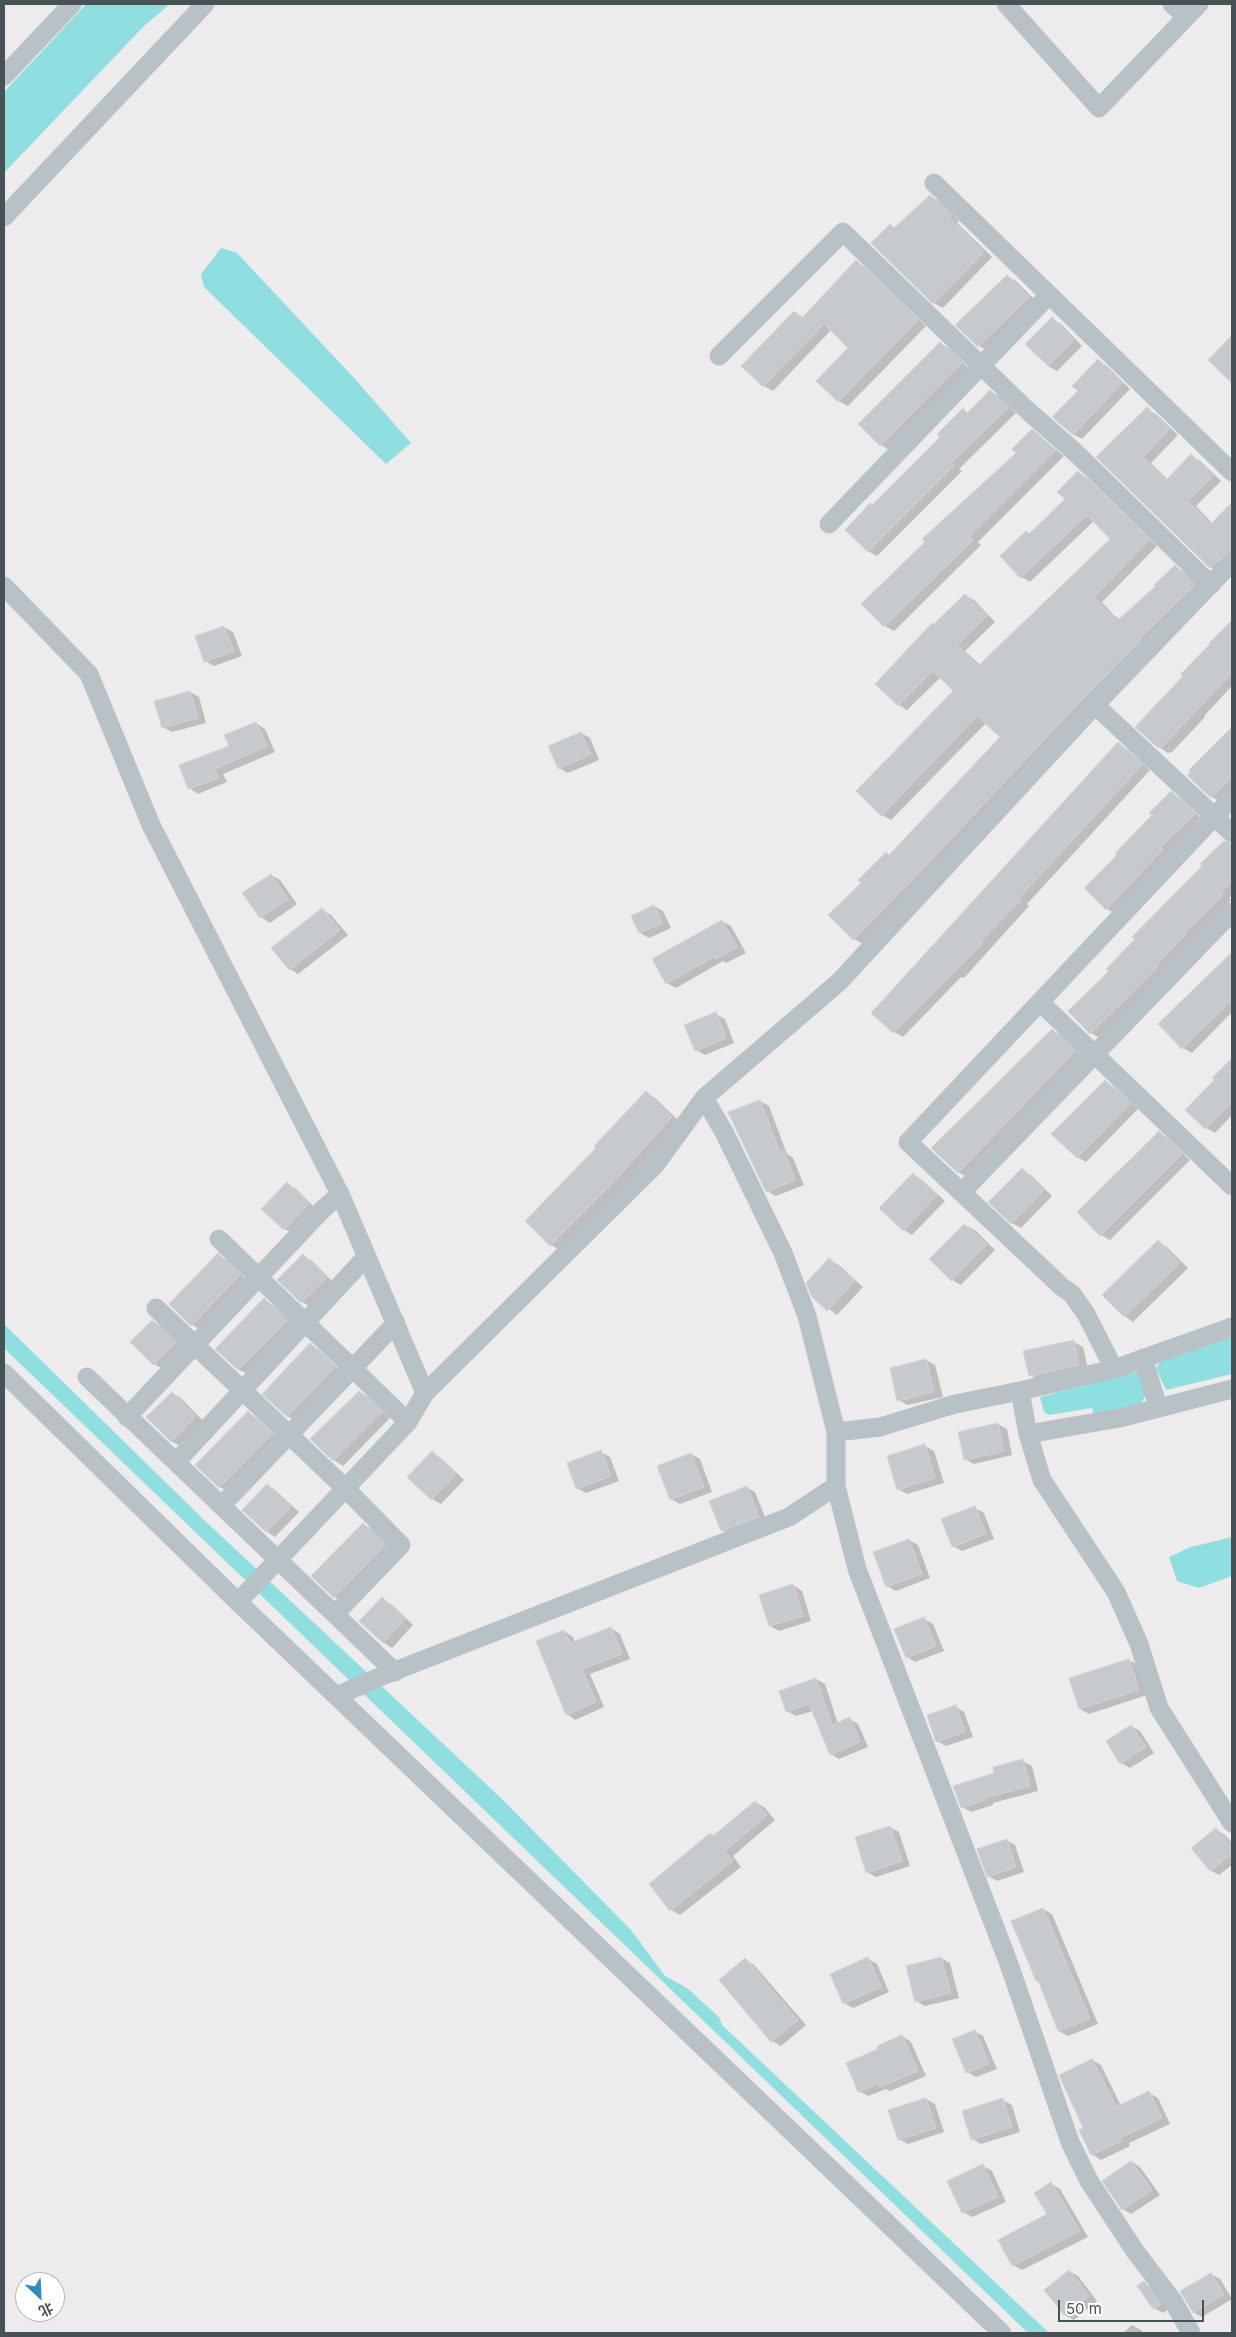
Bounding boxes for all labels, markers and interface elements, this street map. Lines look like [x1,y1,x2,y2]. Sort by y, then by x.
north arrow [15,2272,65,2322]
scale bar [1061,2290,1207,2322]
text: 北 [36,2299,56,2321]
text: 50 m [1066,2299,1102,2318]

